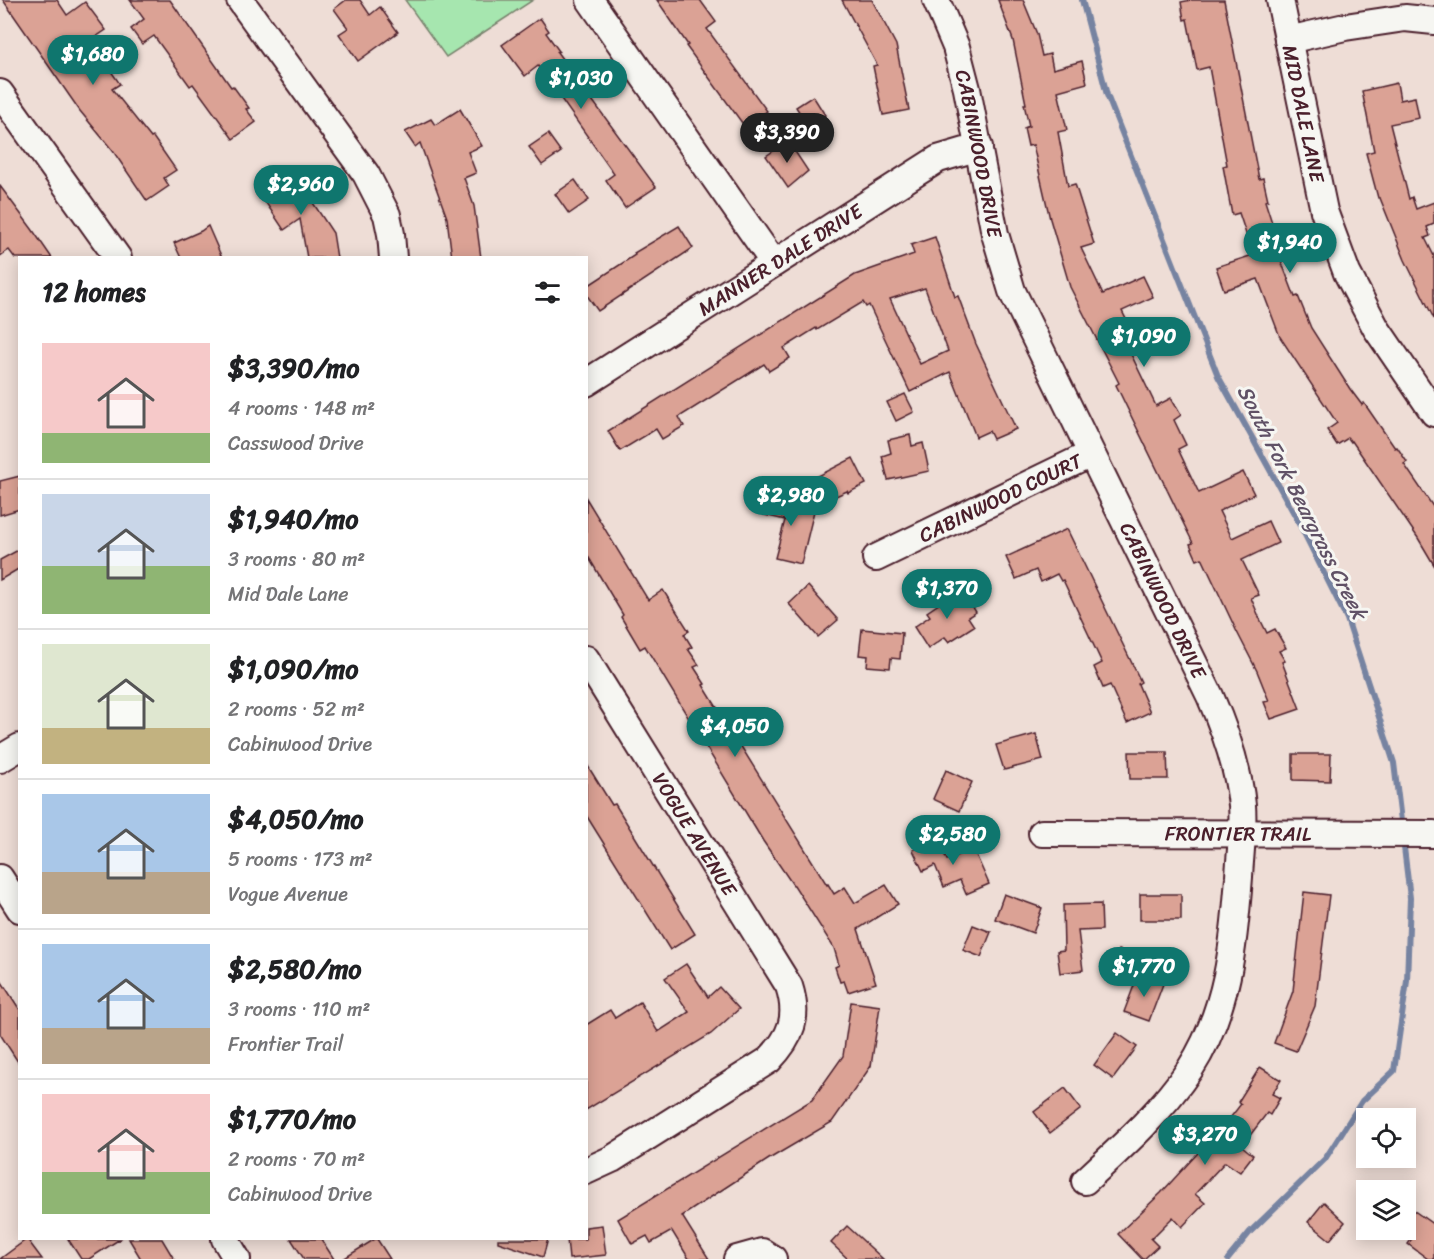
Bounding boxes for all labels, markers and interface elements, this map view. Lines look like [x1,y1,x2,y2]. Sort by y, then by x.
pin: $1,680 [44,35,142,86]
text: $1,680 [61,37,125,72]
street label: MID DALE LANE [1272,42,1335,187]
pin: $1,030 [532,59,630,110]
text: $1,030 [549,61,613,96]
street label: CABINWOOD DRIVE [945,65,1013,242]
pin: $3,390 [738,113,836,164]
text: $3,390 [754,115,820,150]
pin: $2,960 [252,165,350,216]
text: $2,960 [268,167,334,202]
street label: MANNER DALE DRIVE [691,193,871,325]
pin: $1,940 [1241,223,1339,274]
text: $1,940 [1258,225,1322,260]
text: 12 homes [42,269,146,315]
icon: filters [531,276,564,309]
pin: $1,090 [1095,317,1193,368]
text: $1,090 [1112,319,1176,354]
text: $3,390/mo [228,345,360,391]
icon: home [90,367,162,439]
water label: South Fork Beargrass Creek [1226,378,1379,629]
text: 4 rooms · 148 m² [228,391,375,426]
text: Casswood Drive [228,426,364,461]
street label: CABINWOOD COURT [913,443,1089,552]
pin: $2,980 [742,476,840,527]
text: $2,980 [757,478,825,513]
text: $1,940/mo [228,496,358,542]
street label: CABINWOOD DRIVE [1110,516,1217,686]
icon: home [90,518,162,590]
text: 3 rooms · 80 m² [228,542,365,577]
pin: $1,370 [898,569,996,620]
text: $1,370 [916,571,978,606]
text: Mid Dale Lane [228,577,349,612]
text: $1,090/mo [228,646,359,692]
icon: home [90,668,162,740]
text: 2 rooms · 52 m² [228,692,365,727]
pin: $4,050 [686,707,784,758]
text: $4,050 [701,709,769,744]
text: Cabinwood Drive [228,727,372,762]
street label: VOGUE AVENUE [643,765,748,905]
text: $4,050/mo [228,796,364,842]
pin: $2,580 [904,815,1002,866]
street label: FRONTIER TRAIL [1165,816,1312,851]
text: $2,580 [919,817,987,852]
icon: home [90,818,162,890]
text: 5 rooms · 173 m² [228,842,373,877]
text: Vogue Avenue [228,877,348,912]
text: $2,580/mo [228,946,362,992]
pin: $1,770 [1095,947,1193,998]
text: $1,770 [1113,949,1175,984]
icon: home [90,968,162,1040]
text: 3 rooms · 110 m² [228,992,370,1027]
text: Frontier Trail [228,1027,343,1062]
text: $1,770/mo [228,1096,356,1142]
map controls [1356,1108,1416,1240]
button: locate [1356,1108,1416,1168]
pin: $3,270 [1156,1115,1254,1166]
text: $3,270 [1172,1117,1238,1152]
icon: home [90,1118,162,1190]
text: 2 rooms · 70 m² [228,1142,365,1177]
text: Cabinwood Drive [228,1177,372,1212]
button: layers [1356,1180,1416,1240]

